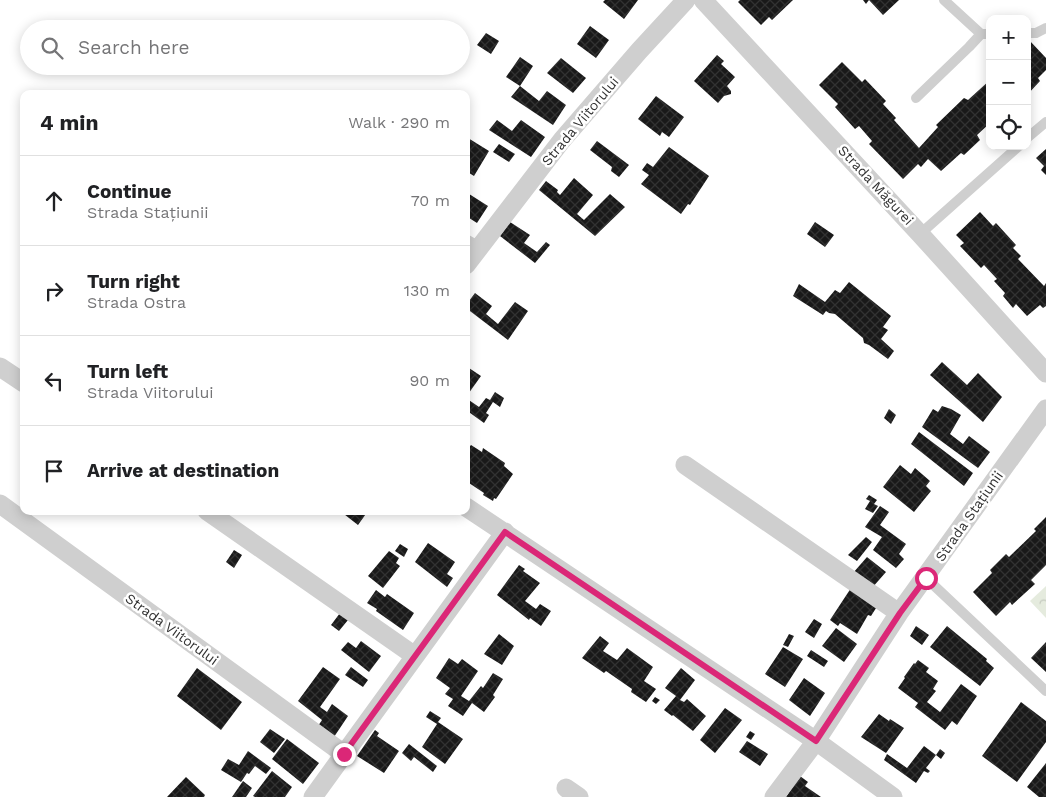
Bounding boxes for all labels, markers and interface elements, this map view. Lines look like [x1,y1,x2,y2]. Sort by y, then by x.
map controls [986,15,1031,150]
button: + [986,15,1031,60]
search box [20,20,470,75]
icon: search [38,34,66,62]
text: Search here [78,36,189,59]
button: − [986,60,1031,105]
street label: Strada Viitorului [538,73,622,169]
button: locate [986,105,1031,150]
text: 4 min [40,110,98,135]
text: Walk · 290 m [348,113,450,132]
street label: Strada Măgurei [835,142,917,228]
text: Continue [87,180,171,203]
icon: ahead [40,187,68,215]
text: 70 m [411,191,450,210]
text: Strada Stațiunii [87,203,208,222]
text: Turn right [87,270,180,293]
icon: right [40,277,68,305]
text: 130 m [404,281,450,300]
text: Strada Ostra [87,293,186,312]
text: Turn left [87,360,168,383]
icon: left [40,367,68,395]
text: 90 m [409,371,450,390]
text: Strada Viitorului [87,383,214,402]
icon: arrive [40,457,68,485]
text: Arrive at destination [87,459,279,482]
street label: Strada Stațiunii [932,468,1007,565]
route start [915,567,938,590]
street label: Strada Viitorului [122,590,222,668]
route end [333,743,356,766]

